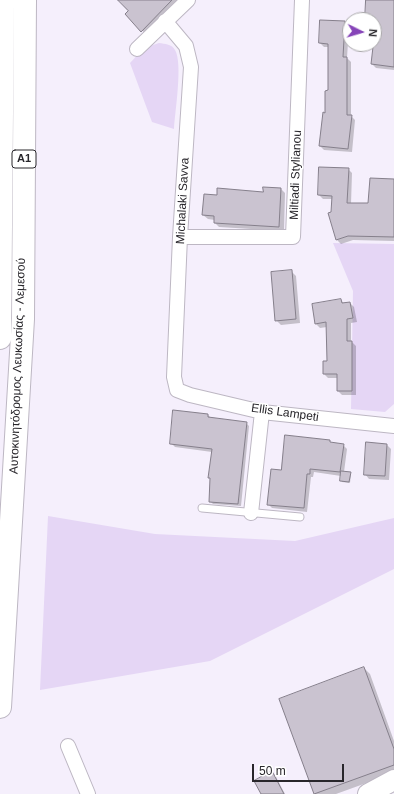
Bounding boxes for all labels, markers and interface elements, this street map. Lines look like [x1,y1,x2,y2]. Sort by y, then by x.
north arrow [342,12,382,52]
text: N [367,28,379,37]
street label: Miltiadi Stylianou [287,130,305,220]
road number: A1 [12,150,36,168]
street label: Michalaki Savva [174,157,192,245]
street label: Αυτοκινητόδρομος Λευκωσίας - Λεμεσού [7,258,29,474]
street label: Ellis Lampeti [250,401,320,425]
scale bar [254,756,346,782]
text: 50 m [259,764,286,778]

